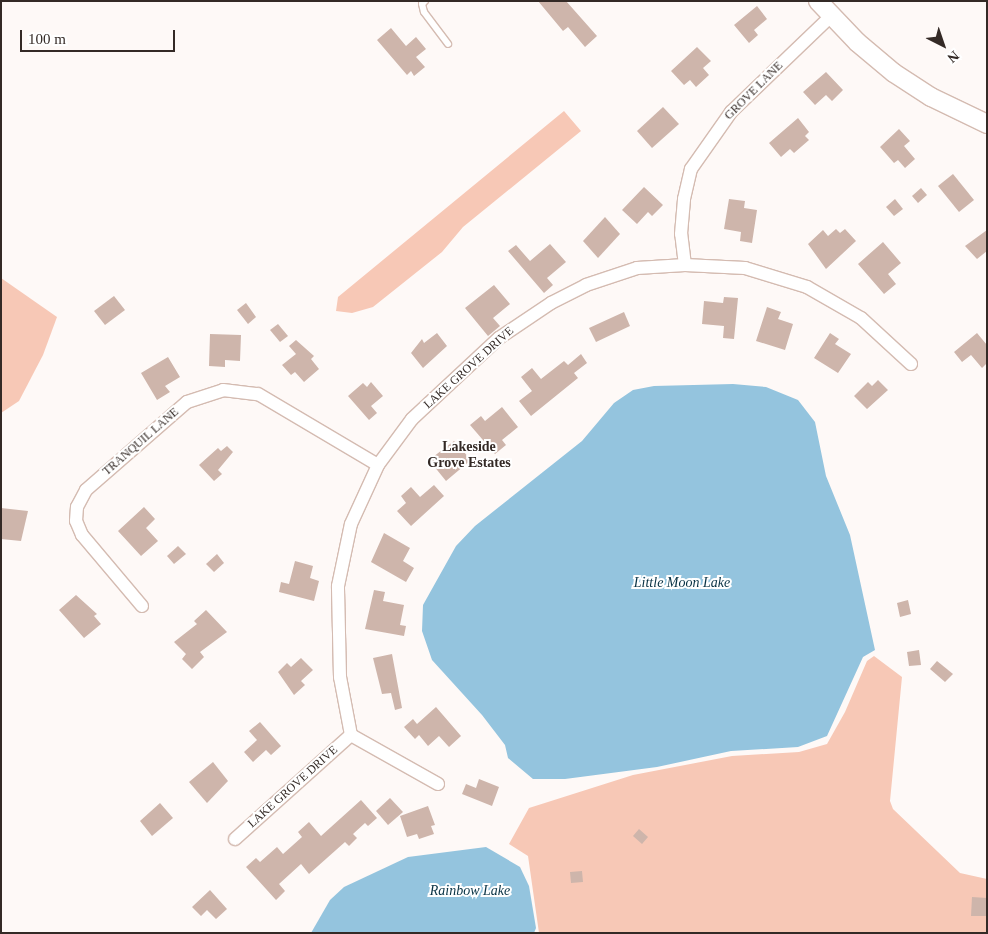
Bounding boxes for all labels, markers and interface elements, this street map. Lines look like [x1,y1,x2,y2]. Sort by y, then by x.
scale bar [22,20,178,52]
north arrow [918,20,968,70]
text: 100 m [28,31,66,47]
text: N [944,48,962,66]
street label: GROVE LANE [722,59,786,123]
street label: LAKE GROVE DRIVE [421,324,517,412]
street label: TRANQUIL LANE [100,405,182,479]
district label: Lakeside Grove Estates [427,439,511,472]
water label: Little Moon Lake [634,575,730,591]
street label: LAKE GROVE DRIVE [245,743,341,831]
water label: Rainbow Lake [430,883,510,899]

